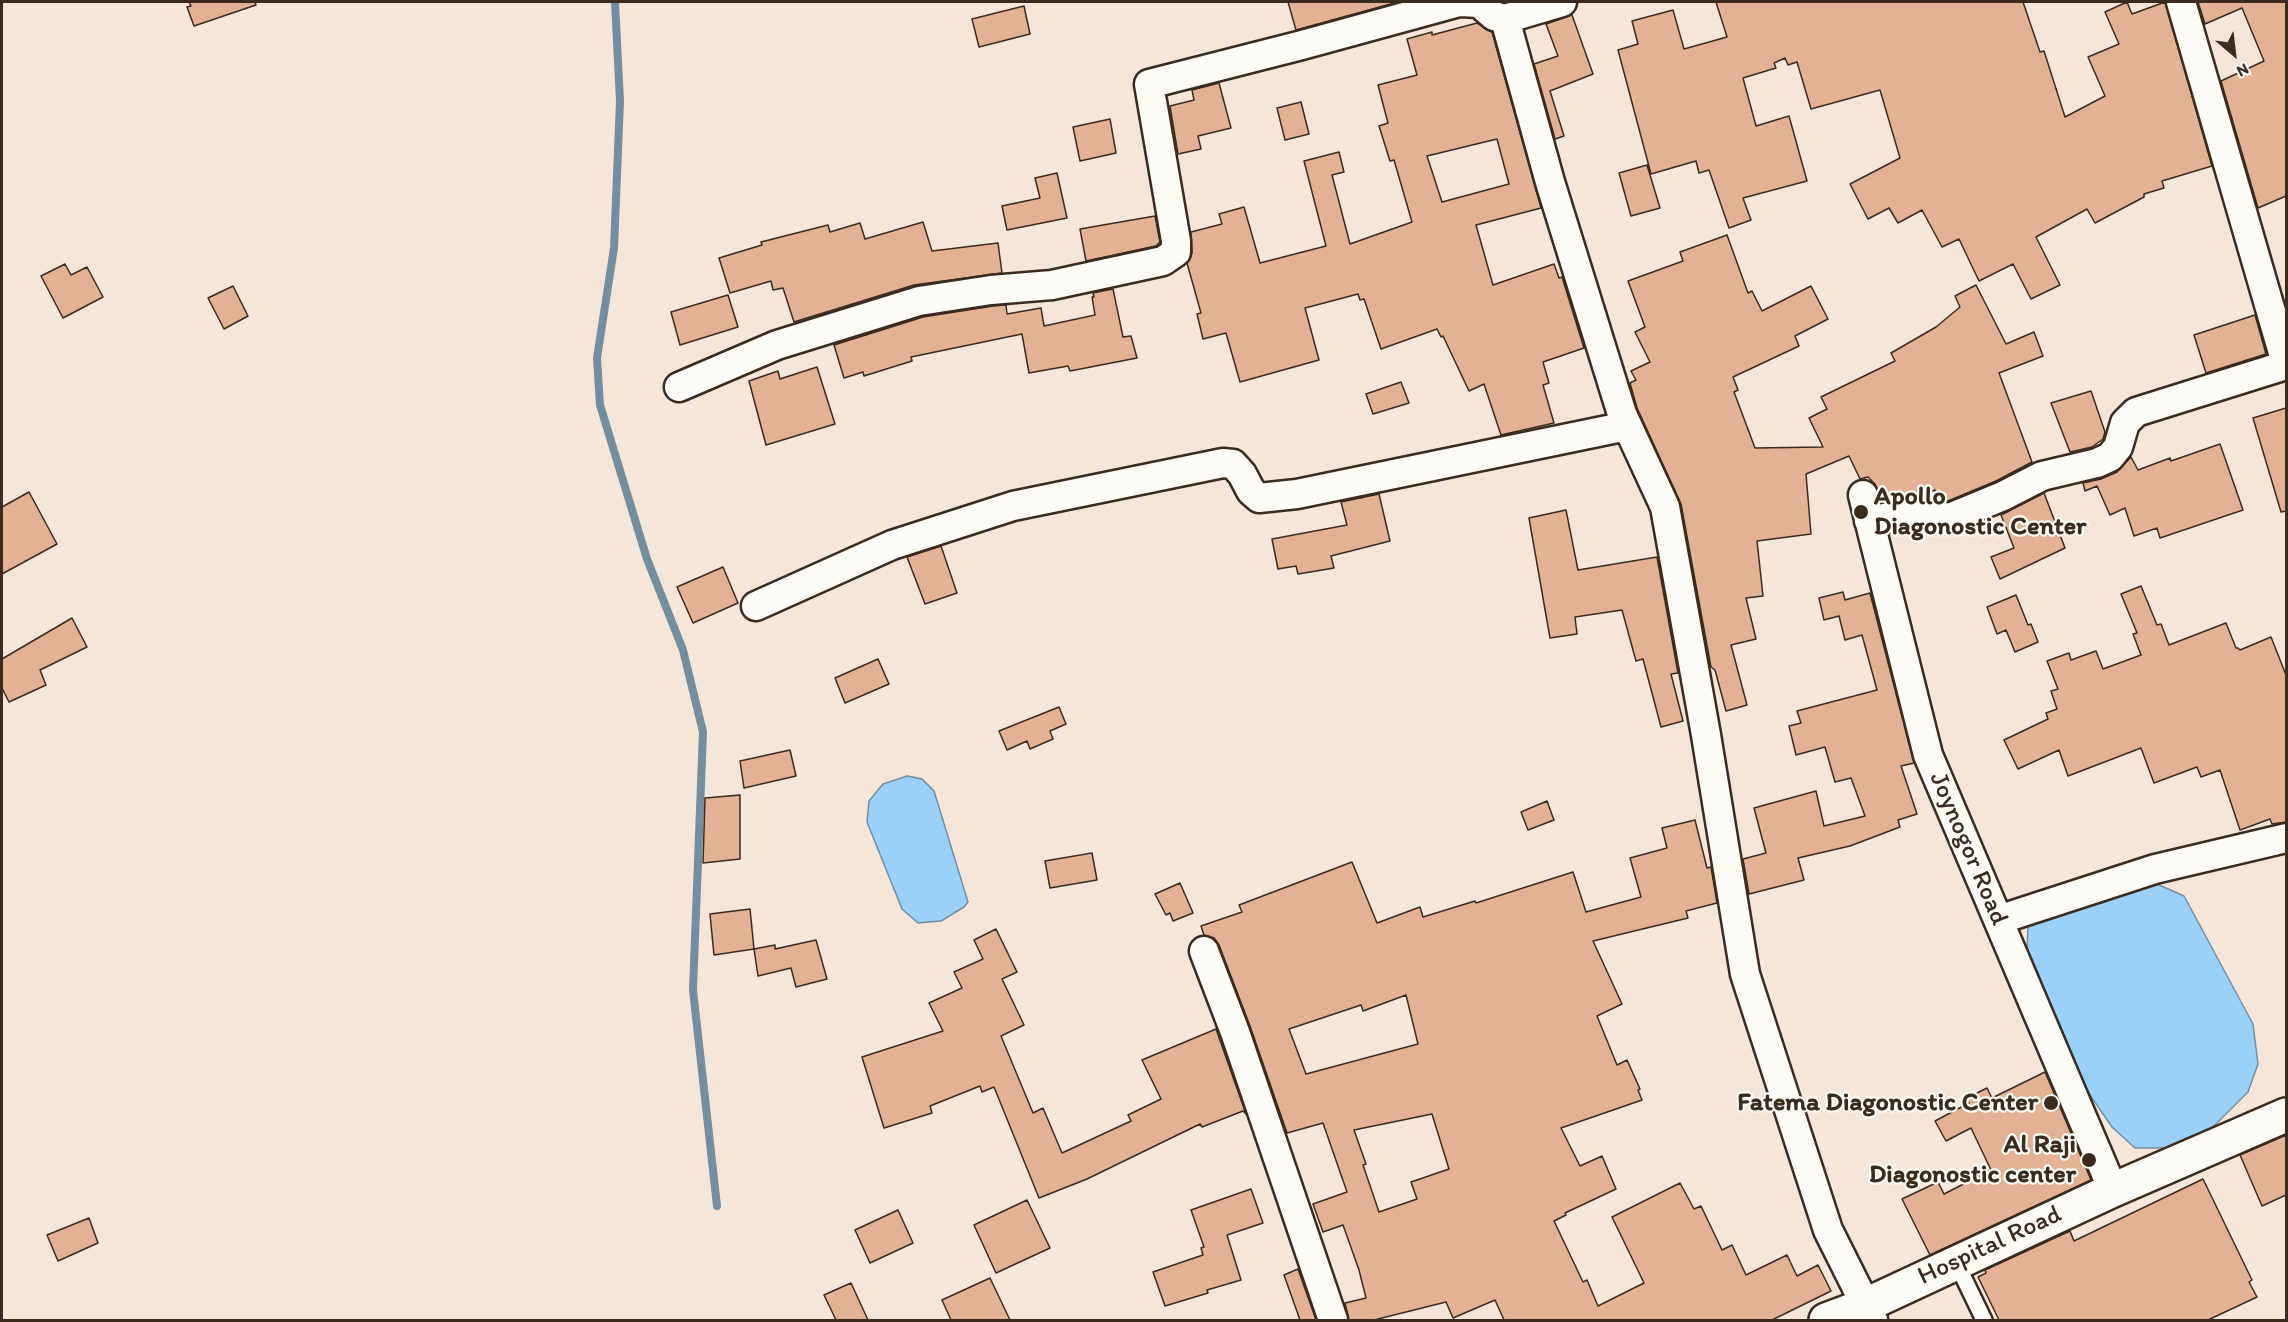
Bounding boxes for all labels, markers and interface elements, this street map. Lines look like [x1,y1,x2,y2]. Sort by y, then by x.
north arrow [2204,24,2264,84]
text: N [2233,59,2252,81]
place label: Apollo Diagonostic Center [1874,481,2086,542]
marker: Apollo Diagonostic Center [1852,503,1870,521]
street label: Joynogor Road [1922,768,2014,930]
place label: Fatema Diagonostic Center [1737,1087,2038,1119]
marker: Fatema Diagonostic Center [2042,1094,2060,1112]
place label: Al Raji Diagonostic center [1869,1129,2076,1190]
marker: Al Raji Diagonostic center [2080,1151,2098,1169]
street label: Hospital Road [1913,1199,2067,1293]

